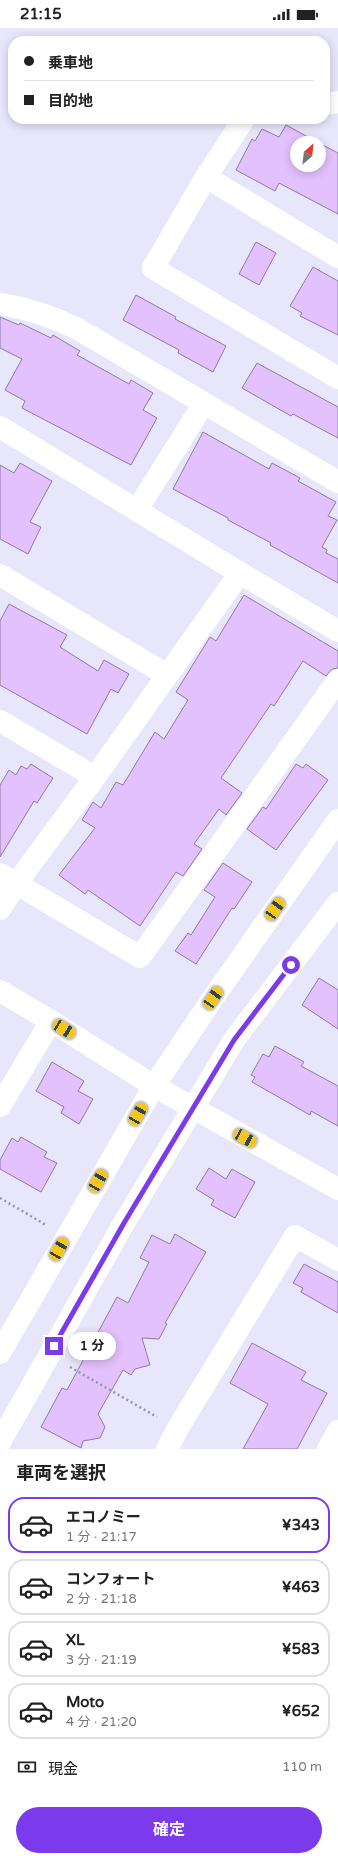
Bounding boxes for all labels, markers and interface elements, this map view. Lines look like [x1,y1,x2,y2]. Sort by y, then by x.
text: 21:15 [20,5,62,23]
text: 乗車地 [48,54,93,72]
text: 目的地 [48,92,93,110]
north arrow [290,136,326,172]
map controls [290,136,326,172]
car [263,896,287,922]
route start [282,956,300,974]
car [201,985,225,1011]
car [51,1018,77,1040]
car [127,1101,149,1127]
car [232,1127,258,1149]
car [87,1168,109,1194]
car [48,1236,70,1262]
callout: 1 分 [68,1332,116,1360]
route end [45,1337,63,1355]
text: 1 分 [80,1338,104,1354]
text: 車両を選択 [16,1462,106,1484]
icon: car [18,1507,54,1543]
text: エコノミー [66,1508,141,1526]
text: ¥343 [282,1516,320,1534]
text: 1 分 · 21:17 [66,1529,137,1545]
icon: car [18,1569,54,1605]
text: コンフォート [66,1570,156,1588]
text: ¥463 [282,1578,320,1596]
text: 2 分 · 21:18 [66,1591,137,1607]
icon: car [18,1631,54,1667]
text: XL [66,1631,85,1649]
text: ¥583 [282,1640,320,1658]
text: 3 分 · 21:19 [66,1652,137,1668]
icon: car [18,1693,54,1729]
text: Moto [66,1693,104,1711]
text: ¥652 [282,1702,320,1720]
text: 4 分 · 21:20 [66,1714,137,1730]
icon: cash [16,1756,38,1778]
text: 110 m [282,1759,322,1775]
text: 現金 [48,1760,78,1778]
button: 確定 [16,1807,322,1853]

